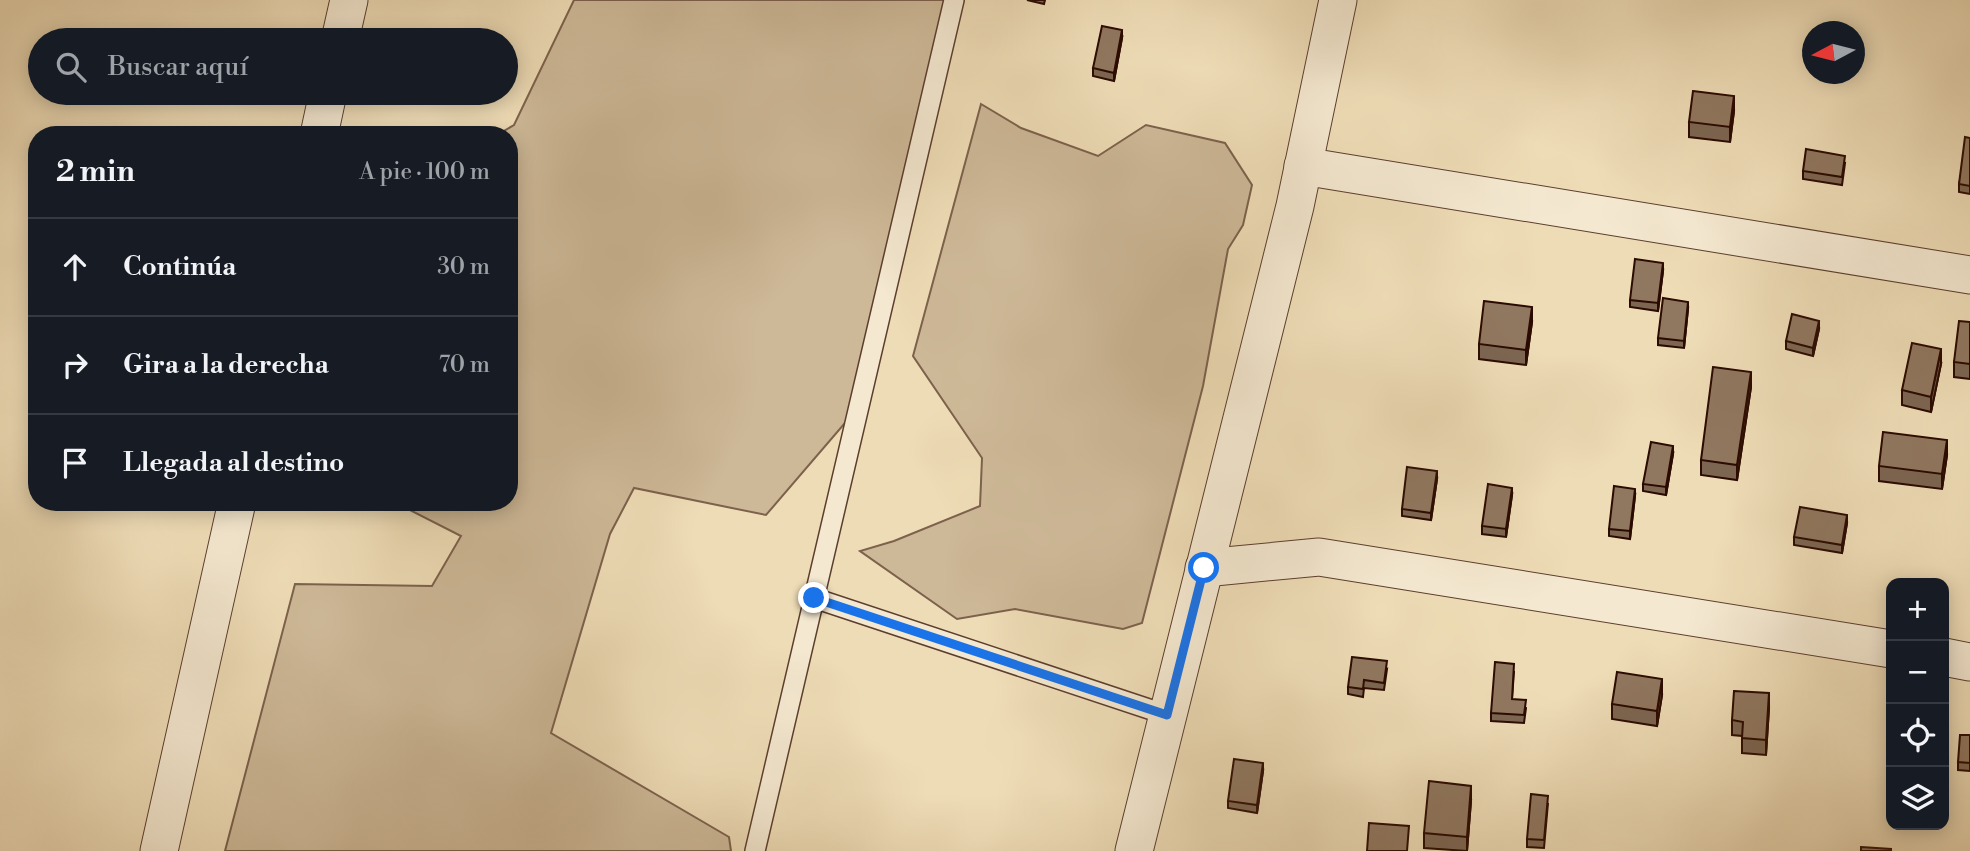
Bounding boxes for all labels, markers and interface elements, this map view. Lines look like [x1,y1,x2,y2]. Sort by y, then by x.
north arrow [1802,21,1865,84]
search box [28,28,518,105]
icon: search [52,48,90,86]
text: Buscar aquí [108,51,248,83]
text: 2 min [56,153,135,191]
text: A pie · 100 m [359,158,490,186]
icon: ahead [56,248,94,286]
text: Continúa [123,251,236,283]
text: 30 m [437,253,490,281]
icon: right [56,346,94,384]
text: Gira a la derecha [123,349,329,381]
text: 70 m [439,351,490,379]
icon: arrive [56,444,94,482]
text: Llegada al destino [123,447,344,479]
route start [1188,552,1219,583]
map controls [1886,578,1949,830]
button: + [1886,578,1949,641]
route end [798,582,829,613]
button: − [1886,641,1949,704]
button: locate [1886,704,1949,767]
button: layers [1886,767,1949,830]

